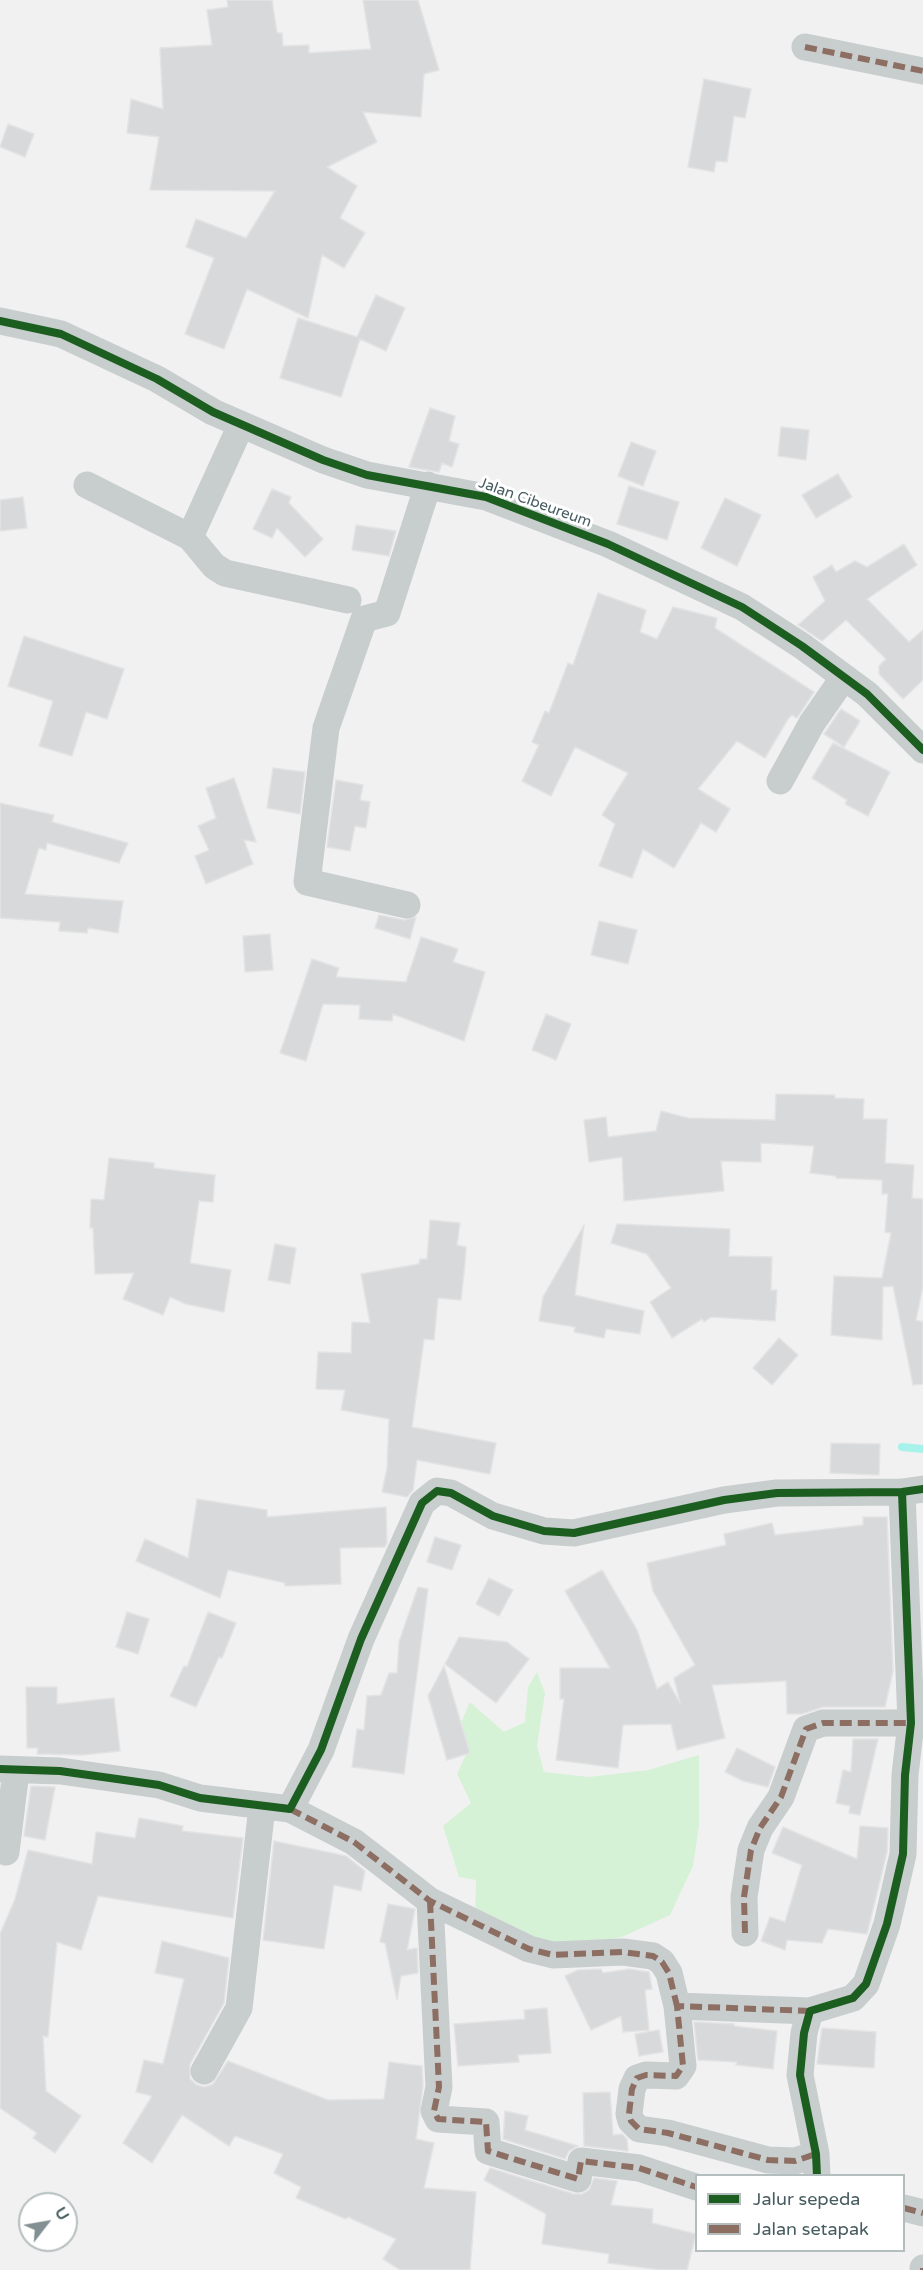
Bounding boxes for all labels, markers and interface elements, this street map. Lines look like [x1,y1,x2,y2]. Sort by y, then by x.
street label: Jalan Cibeureum [476,474,594,532]
legend [695,2174,905,2252]
text: Jalur sepeda [753,2188,860,2210]
north arrow [18,2192,78,2252]
text: U [50,2203,73,2224]
text: Jalan setapak [753,2218,869,2240]

